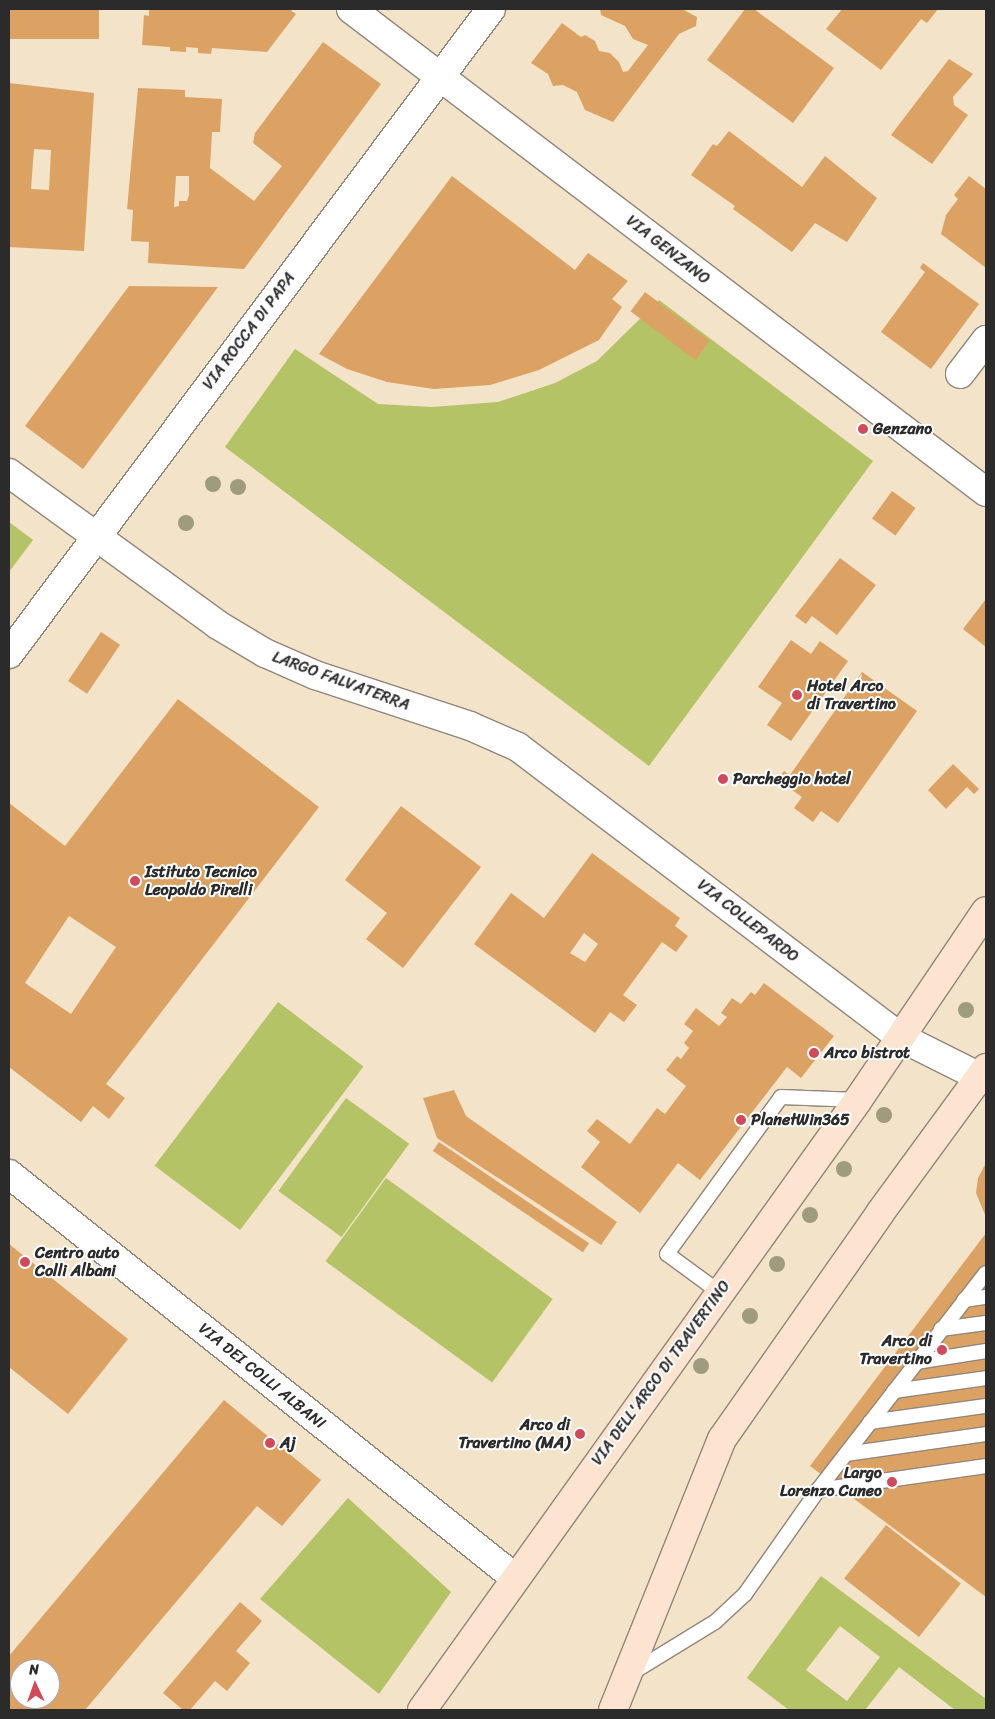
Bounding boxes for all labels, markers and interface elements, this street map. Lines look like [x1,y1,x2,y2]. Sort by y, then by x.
street label: VIA GENZANO [622,211,714,289]
street label: VIA ROCCA DI PAPA [198,268,300,394]
place label: Genzano [873,419,932,439]
marker: Genzano [857,423,869,435]
street label: LARGO FALVATERRA [270,647,412,715]
place label: Hotel Arco di Travertino [807,676,896,714]
marker: Hotel Arco di Travertino [791,689,803,701]
place label: Parcheggio hotel [733,769,851,789]
marker: Parcheggio hotel [717,773,729,785]
place label: Istituto Tecnico Leopoldo Pirelli [145,862,257,900]
marker: Istituto Tecnico Leopoldo Pirelli [129,875,141,887]
street label: VIA COLLEPARDO [694,876,802,966]
place label: Arco bistrot [824,1043,910,1063]
marker: Arco bistrot [808,1047,820,1059]
place label: PlanetWin365 [751,1110,850,1130]
marker: PlanetWin365 [735,1114,747,1126]
place label: Centro auto Colli Albani [35,1243,119,1281]
marker: Centro auto Colli Albani [19,1256,31,1268]
street label: VIA DELL'ARCO DI TRAVERTINO [587,1276,735,1470]
street label: VIA DEI COLLI ALBANI [195,1319,329,1433]
place label: Arco di Travertino [860,1331,932,1369]
marker: Arco di Travertino [936,1344,948,1356]
place label: Arco di Travertino (MA) [459,1415,570,1453]
marker: Arco di Travertino (MA) [574,1428,586,1440]
place label: Aj [280,1433,296,1453]
marker: Aj [264,1437,276,1449]
place label: Largo Lorenzo Cuneo [780,1463,882,1501]
marker: Largo Lorenzo Cuneo [886,1476,898,1488]
text: N [29,1657,40,1682]
north arrow [10,1659,60,1709]

